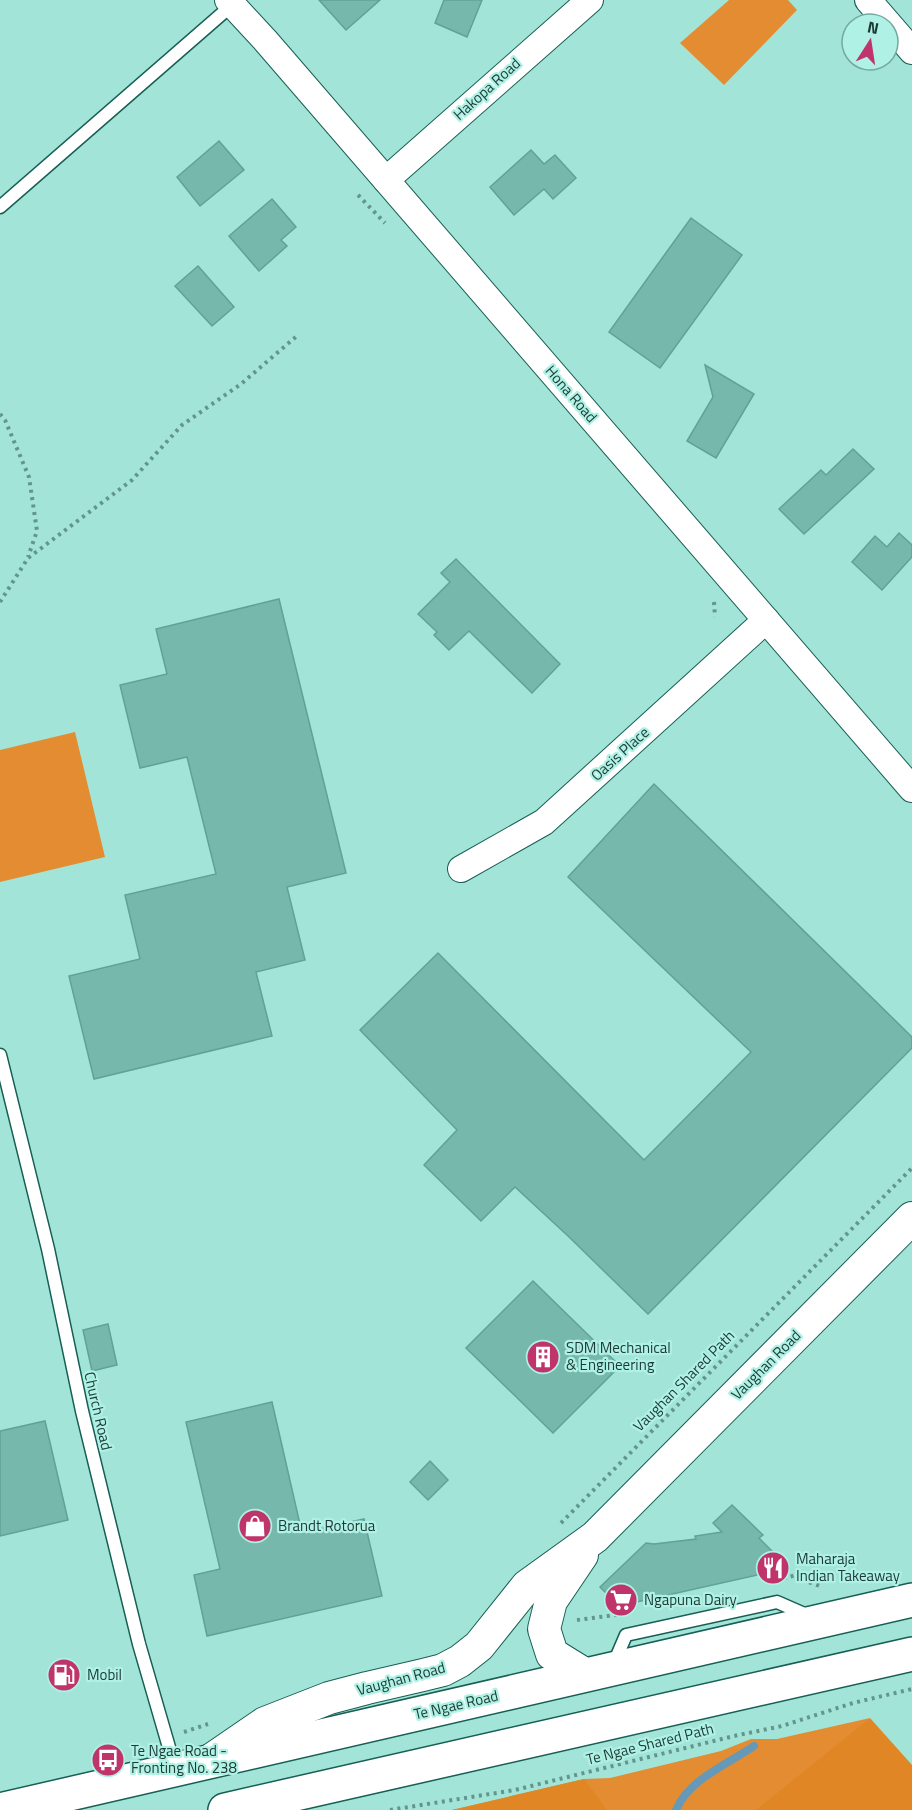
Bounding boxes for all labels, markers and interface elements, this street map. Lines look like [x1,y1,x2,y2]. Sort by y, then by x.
north arrow [840,12,900,72]
text: N [865,14,881,40]
street label: Hakopa Road [448,52,525,125]
street label: Hona Road [540,360,603,427]
street label: Oasis Place [585,721,654,786]
street label: Vaughan Road [725,1324,806,1405]
street label: Vaughan Shared Path [628,1325,740,1437]
place label: SDM Mechanical & Engineering [566,1336,671,1376]
building icon: SDM Mechanical & Engineering [525,1339,561,1375]
street label: Church Road [78,1370,119,1452]
shop icon: Brandt Rotorua [237,1508,273,1544]
place label: Brandt Rotorua [278,1514,376,1537]
place label: Maharaja Indian Takeaway [796,1547,900,1587]
restaurant icon: Maharaja Indian Takeaway [755,1550,791,1586]
supermarket icon: Ngapuna Dairy [603,1582,639,1618]
place label: Ngapuna Dairy [644,1588,737,1611]
street label: Vaughan Road [354,1656,448,1701]
fuel station icon: Mobil [46,1657,82,1693]
place label: Mobil [87,1663,122,1686]
street label: Te Ngae Road [411,1684,500,1725]
street label: Te Ngae Shared Path [584,1717,716,1770]
place label: Te Ngae Road - Fronting No. 238 [131,1739,237,1779]
bus stop icon: Te Ngae Road - Fronting No. 238 [90,1742,126,1778]

